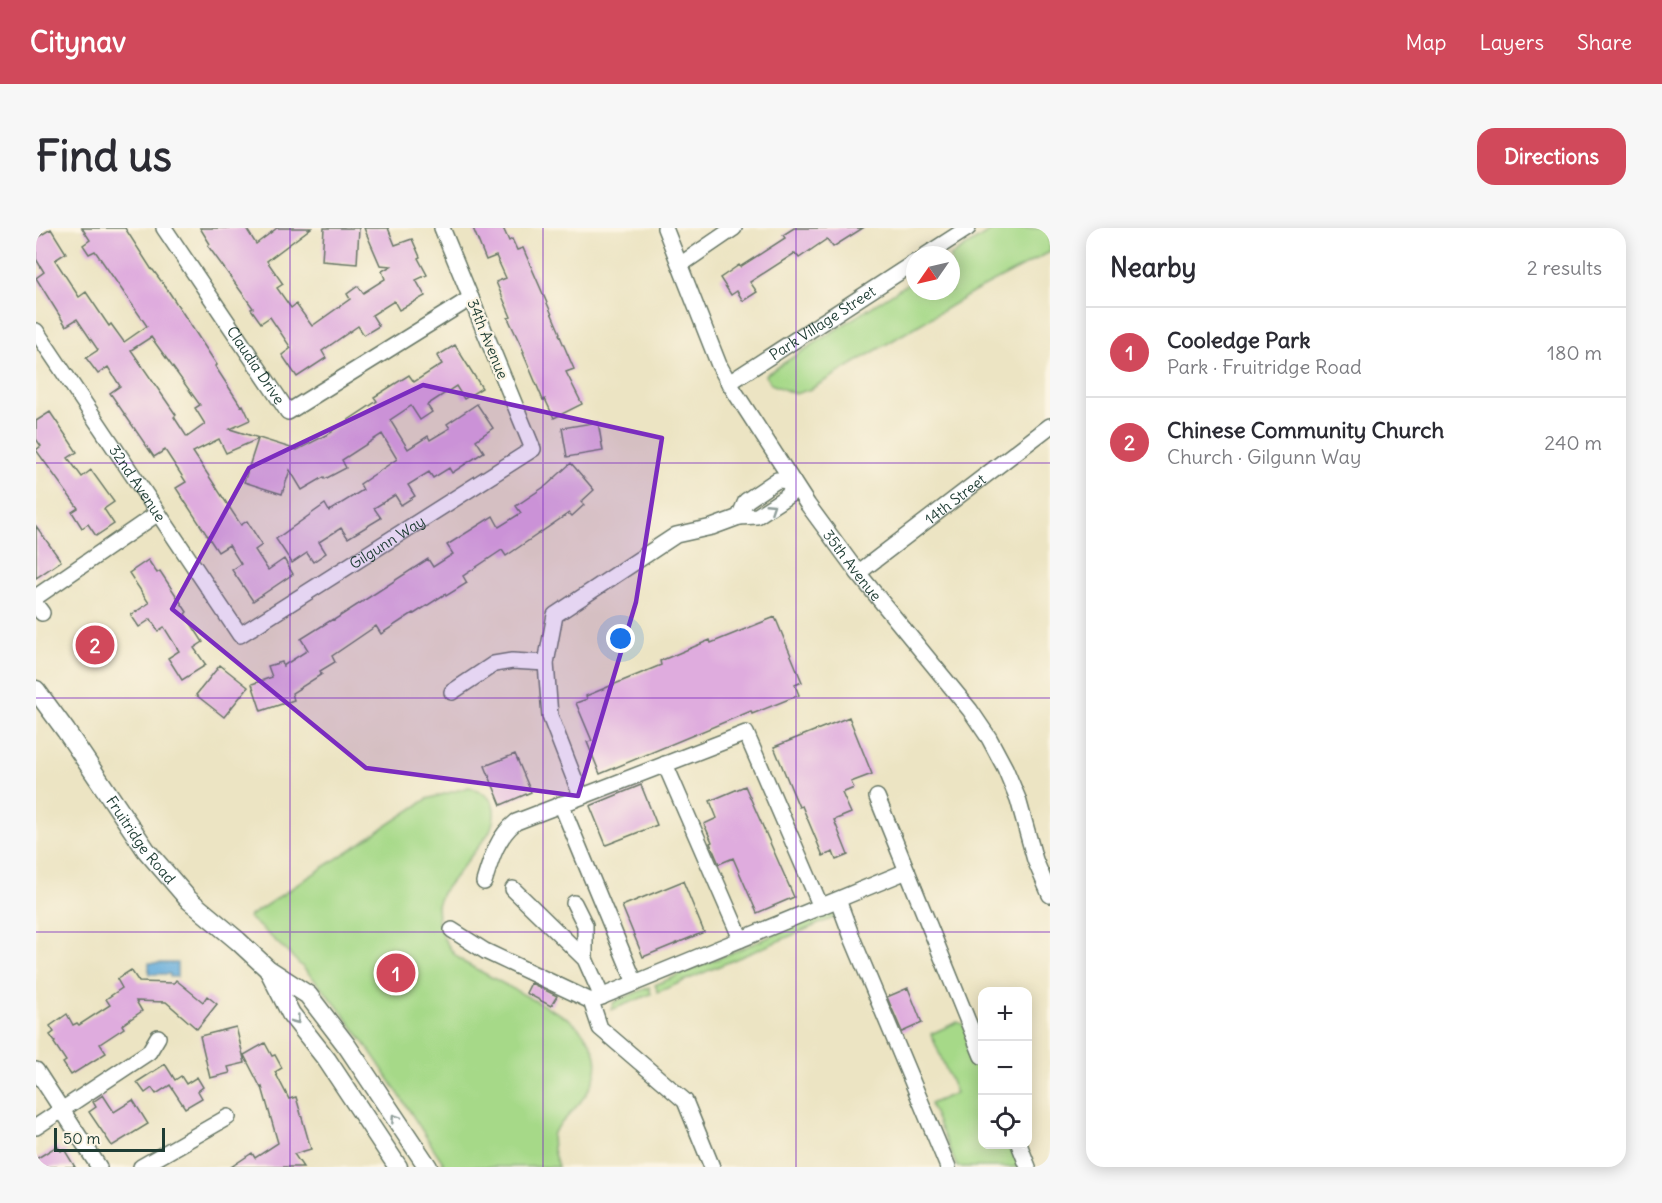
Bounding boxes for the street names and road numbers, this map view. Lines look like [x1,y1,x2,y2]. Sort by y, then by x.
street label: Park Village Street [765,281,879,364]
street label: 34th Avenue [463,296,513,382]
street label: Claudia Drive [223,322,289,408]
street label: 32nd Avenue [106,441,170,525]
street label: 14th Street [921,469,989,528]
street label: Gilgunn Way [345,511,428,573]
street label: 35th Avenue [820,525,886,604]
street label: Fruitridge Road [103,792,180,888]

